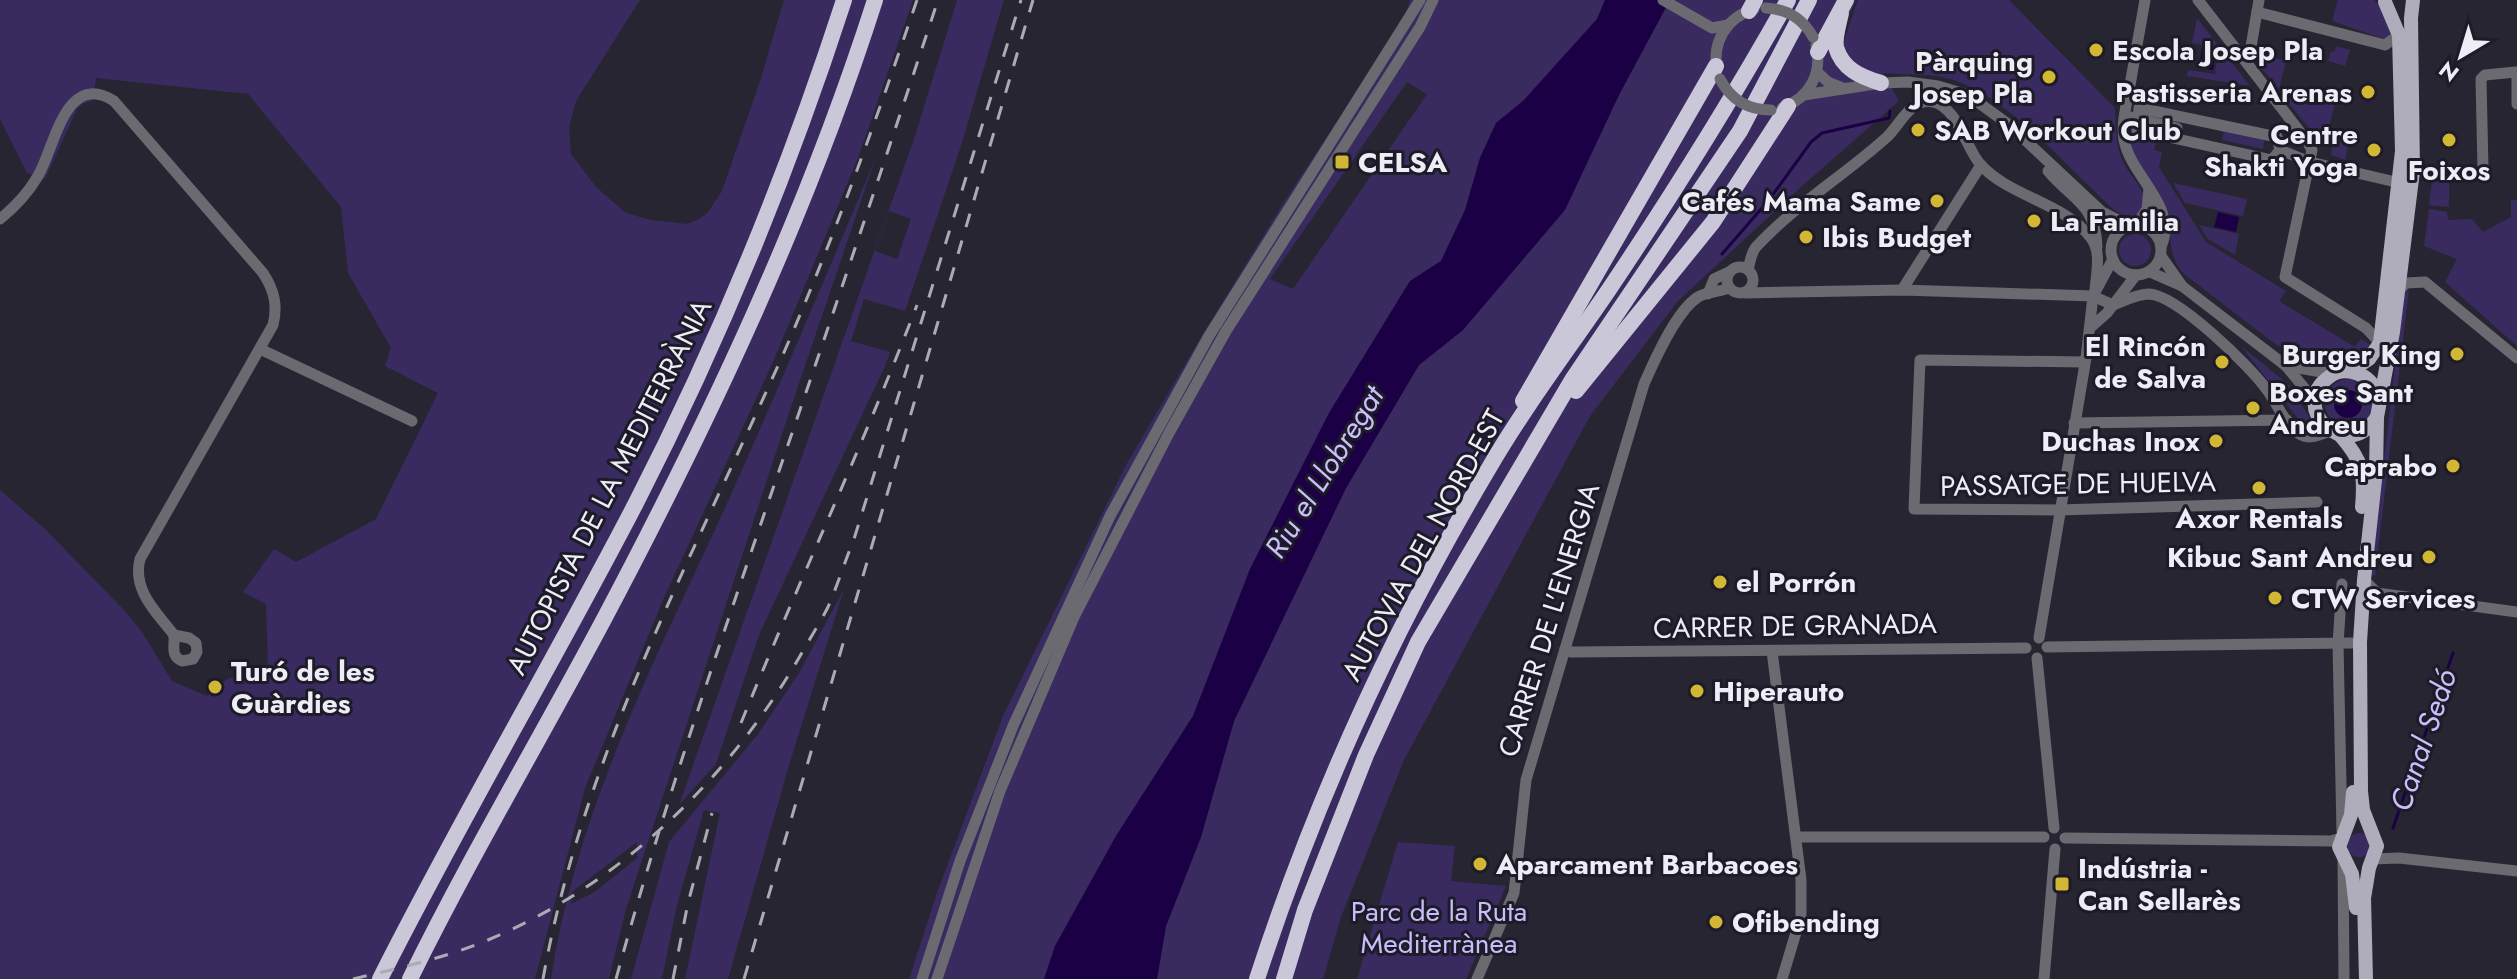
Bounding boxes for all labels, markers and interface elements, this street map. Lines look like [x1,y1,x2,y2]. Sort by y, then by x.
north arrow [2421,16,2501,96]
place label: Escola Josep Pla [2112,30,2323,71]
place label: Pàrquing Josep Pla [1908,41,2033,114]
marker: Escola Josep Pla [2087,41,2105,59]
text: N [2432,54,2465,90]
marker: Pàrquing Josep Pla [2040,68,2058,86]
place label: Pastisseria Arenas [2115,72,2352,113]
marker: Pastisseria Arenas [2359,83,2377,101]
place label: SAB Workout Club [1934,110,2181,151]
place label: Centre Shakti Yoga [2204,114,2358,187]
marker: SAB Workout Club [1909,121,1927,139]
marker: Foixos [2440,131,2458,149]
marker: Centre Shakti Yoga [2365,141,2383,159]
place label: CELSA [1358,142,1448,183]
place label: Foixos [2408,150,2491,191]
marker: CELSA [1333,153,1351,171]
place label: Cafés Mama Same [1681,181,1921,222]
marker: Cafés Mama Same [1928,192,1946,210]
place label: La Familia [2050,201,2179,242]
marker: La Familia [2025,212,2043,230]
place label: Ibis Budget [1822,217,1971,258]
marker: Ibis Budget [1797,228,1815,246]
street label: AUTOPISTA DE LA MEDITERRÀNIA [496,292,722,682]
place label: El Rincón de Salva [2085,326,2206,399]
place label: Burger King [2282,334,2441,375]
marker: Burger King [2448,345,2466,363]
marker: El Rincón de Salva [2213,353,2231,371]
place label: Boxes Sant Andreu [2268,372,2413,445]
water label: Riu el Llobregat [1254,376,1395,566]
marker: Boxes Sant Andreu [2244,399,2262,417]
street label: AUTOVIA DEL NORD-EST [1331,402,1515,688]
place label: Duchas Inox [2041,421,2200,462]
marker: Duchas Inox [2207,432,2225,450]
place label: Caprabo [2325,446,2437,487]
marker: Caprabo [2444,457,2462,475]
street label: PASSATGE DE HUELVA [1940,461,2217,507]
street label: CARRER DE L'ENERGIA [1488,478,1610,762]
marker: Axor Rentals [2250,479,2268,497]
place label: Axor Rentals [2174,498,2343,539]
place label: Kibuc Sant Andreu [2167,537,2413,578]
marker: Kibuc Sant Andreu [2420,548,2438,566]
place label: el Porrón [1736,562,1856,603]
marker: el Porrón [1711,573,1729,591]
place label: CTW Services [2291,578,2476,619]
marker: CTW Services [2266,589,2284,607]
street label: CARRER DE GRANADA [1653,603,1938,649]
place label: Turó de les Guàrdies [231,651,375,724]
water label: Canal Sedó [2379,663,2467,817]
place label: Hiperauto [1713,671,1844,712]
marker: Turó de les Guàrdies [206,678,224,696]
marker: Hiperauto [1688,682,1706,700]
place label: Aparcament Barbacoes [1495,844,1798,885]
place label: Indústria - Can Sellarès [2078,848,2241,921]
marker: Aparcament Barbacoes [1471,855,1489,873]
marker: Indústria - Can Sellarès [2053,875,2071,893]
park label: Parc de la Ruta Mediterrànea [1351,891,1527,964]
place label: Ofibending [1732,902,1880,943]
marker: Ofibending [1707,913,1725,931]

